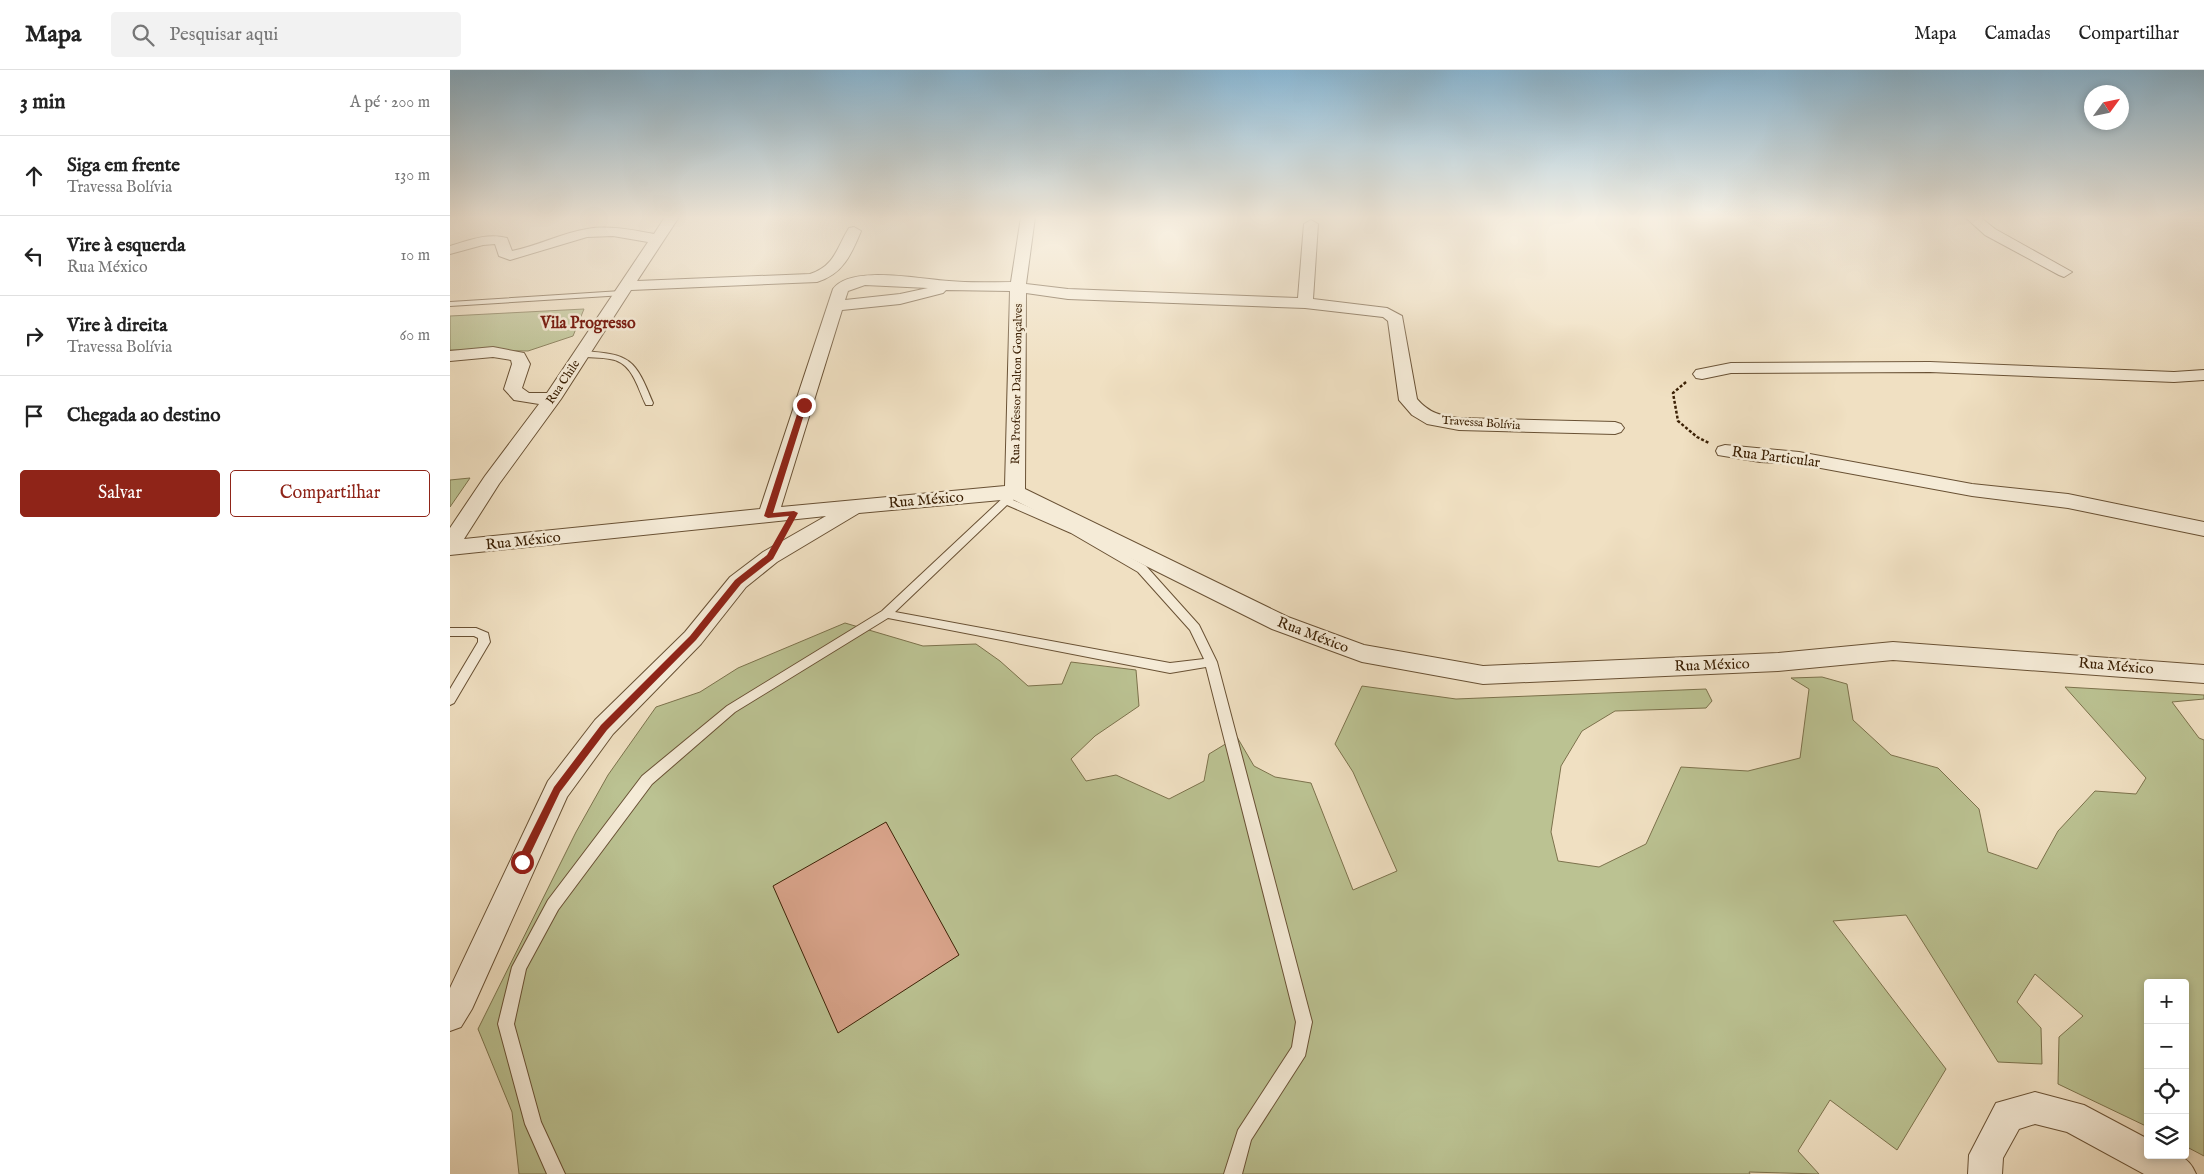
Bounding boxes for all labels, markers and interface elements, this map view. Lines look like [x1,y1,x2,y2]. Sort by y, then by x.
search box [111,12,461,57]
text: Mapa [25,19,81,50]
icon: search [129,21,157,49]
text: Pesquisar aqui [169,23,278,47]
text: Mapa [1914,23,1956,46]
text: Camadas [1984,23,2050,46]
text: Compartilhar [2078,23,2179,46]
north arrow [2084,85,2129,130]
text: 3 min [20,89,65,116]
text: A pé · 200 m [350,93,430,113]
text: Siga em frente [67,154,180,178]
icon: ahead [20,162,48,190]
text: 130 m [394,166,430,186]
text: Travessa Bolívia [67,178,172,198]
text: Vire à esquerda [67,234,185,258]
icon: left [20,242,48,270]
text: 10 m [400,246,430,266]
text: Rua México [67,258,148,278]
street label: Rua Professor Dalton Gonçalves [1008,303,1026,465]
text: Vire à direita [67,314,167,338]
district label: Vila Progresso [539,314,636,334]
icon: right [20,322,48,350]
text: 60 m [400,326,430,346]
text: Travessa Bolívia [67,338,172,358]
street label: Rua Chile [543,357,583,407]
route end [793,394,816,417]
icon: arrive [20,402,48,430]
text: Chegada ao destino [67,404,220,428]
street label: Travessa Bolívia [1441,413,1522,433]
street label: Rua Particular [1731,442,1822,472]
button: Salvar [20,470,220,517]
button: Compartilhar [230,470,430,517]
street label: Rua México [888,487,964,513]
street label: Rua México [484,528,562,554]
street label: Rua México [1274,613,1352,657]
street label: Rua México [2078,653,2154,679]
street label: Rua México [1674,654,1750,676]
route start [511,851,534,874]
map controls [2144,979,2189,1159]
button: + [2144,979,2189,1024]
button: − [2144,1024,2189,1069]
button: locate [2144,1069,2189,1114]
button: layers [2144,1114,2189,1159]

